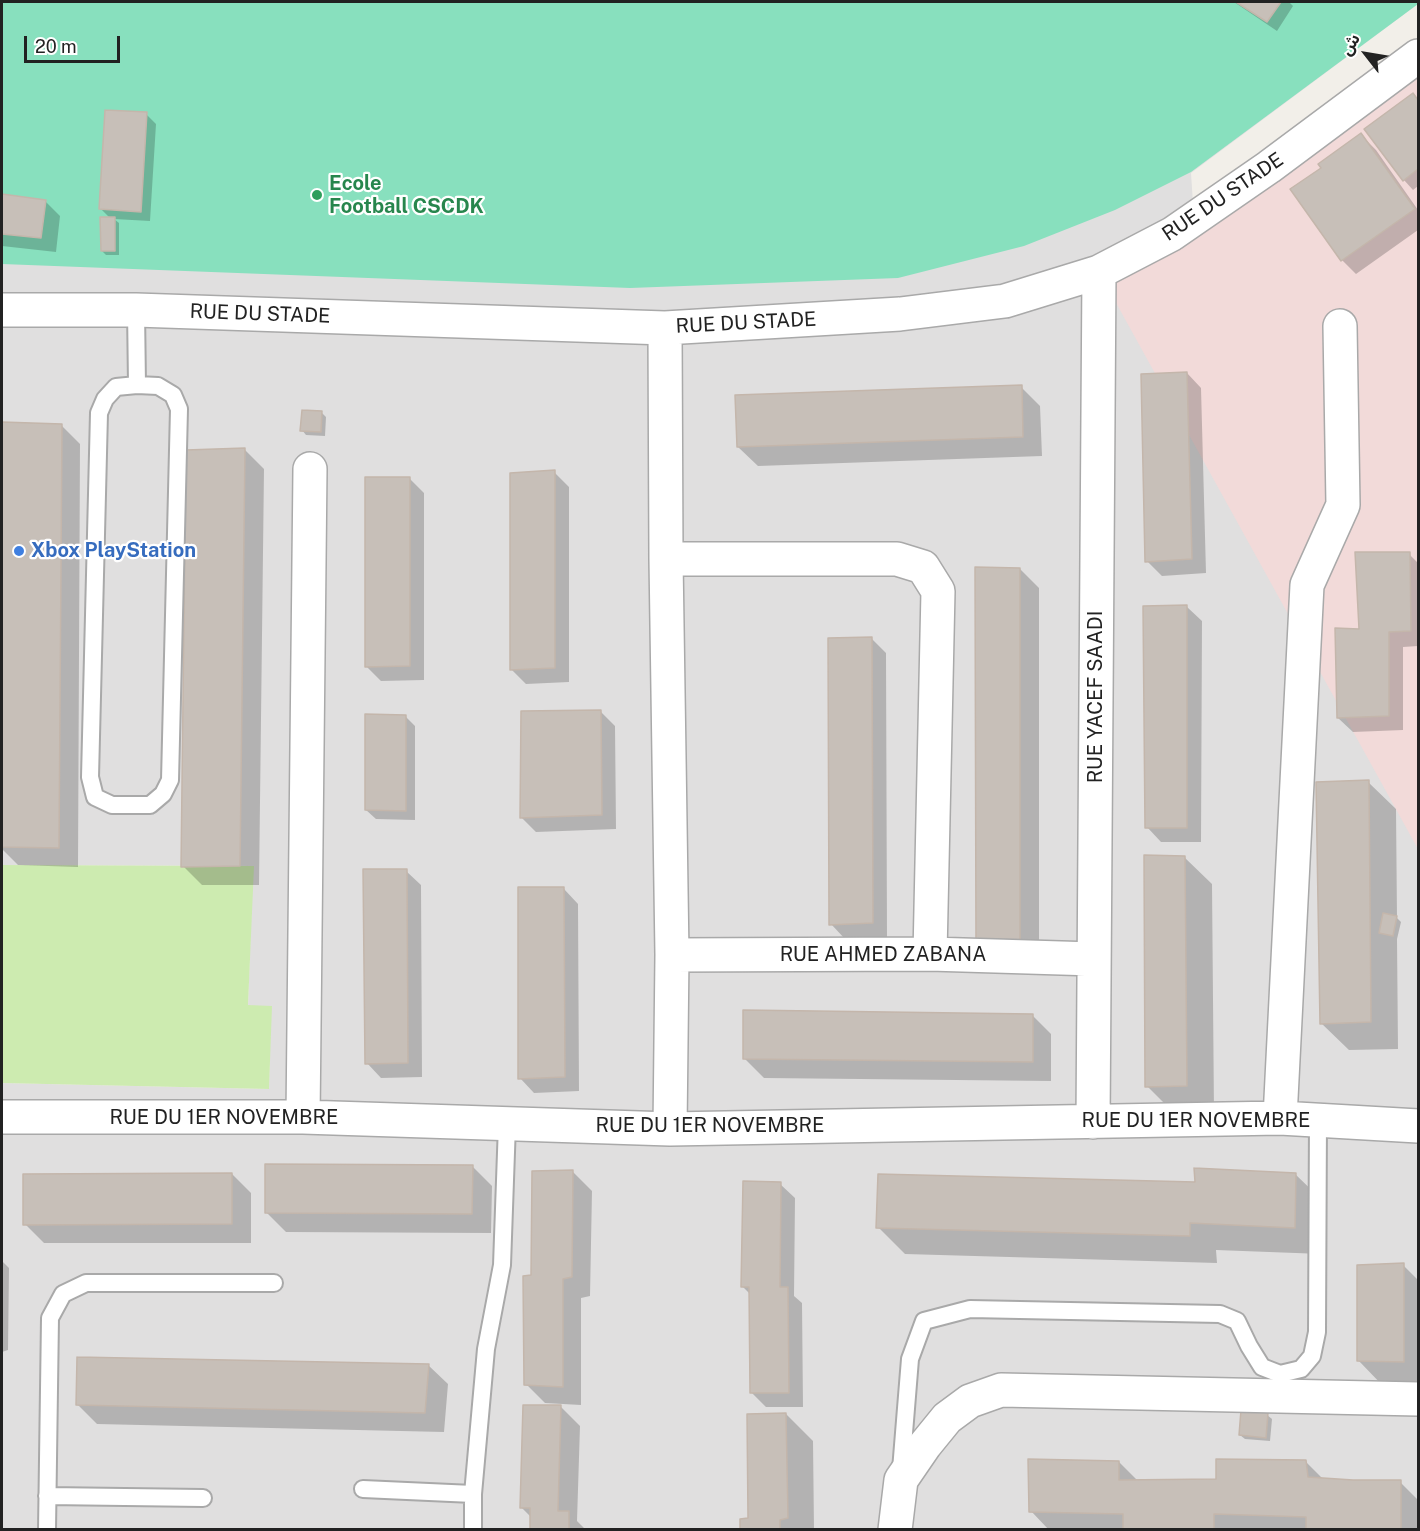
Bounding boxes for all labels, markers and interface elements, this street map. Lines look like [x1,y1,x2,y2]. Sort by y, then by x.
scale bar [27,24,123,62]
north arrow [1336,24,1396,84]
text: ش [1336,30,1364,59]
text: 20 m [35,36,77,57]
street label: RUE DU STADE [1158,148,1288,246]
place label: Ecole Football CSCDK [329,172,484,219]
marker: Ecole Football CSCDK [310,188,324,202]
street label: RUE DU STADE [189,300,331,328]
street label: RUE DU STADE [675,307,817,339]
place label: Xbox PlayStation [31,539,196,563]
marker: Xbox PlayStation [12,544,26,558]
street label: RUE YACEF SAADI [1084,611,1108,783]
street label: RUE AHMED ZABANA [780,943,986,967]
street label: RUE DU 1ER NOVEMBRE [110,1106,338,1130]
street label: RUE DU 1ER NOVEMBRE [1082,1109,1310,1133]
street label: RUE DU 1ER NOVEMBRE [596,1114,824,1138]

